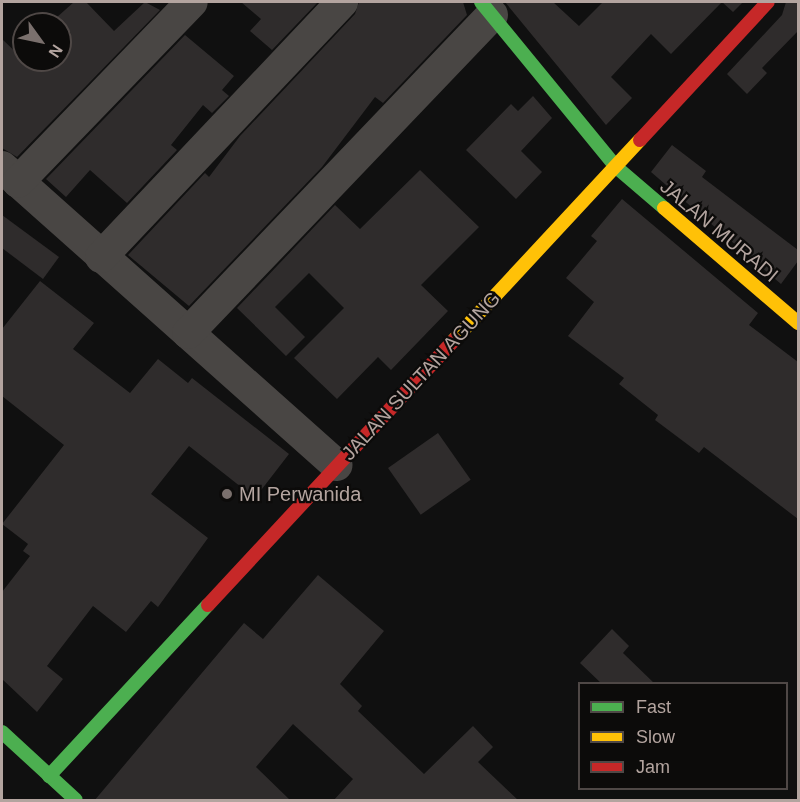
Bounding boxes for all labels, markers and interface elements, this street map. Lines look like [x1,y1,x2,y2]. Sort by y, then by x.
north arrow [12,12,72,72]
text: N [46,42,66,60]
street label: JALAN MURADI [655,175,783,287]
street label: JALAN SULTAN AGUNG [336,286,506,466]
place label: MI Perwanida [239,482,361,506]
marker: MI Perwanida [220,487,234,501]
legend [578,682,788,790]
text: Fast [636,697,671,717]
text: Slow [636,727,675,747]
text: Jam [636,757,670,777]

